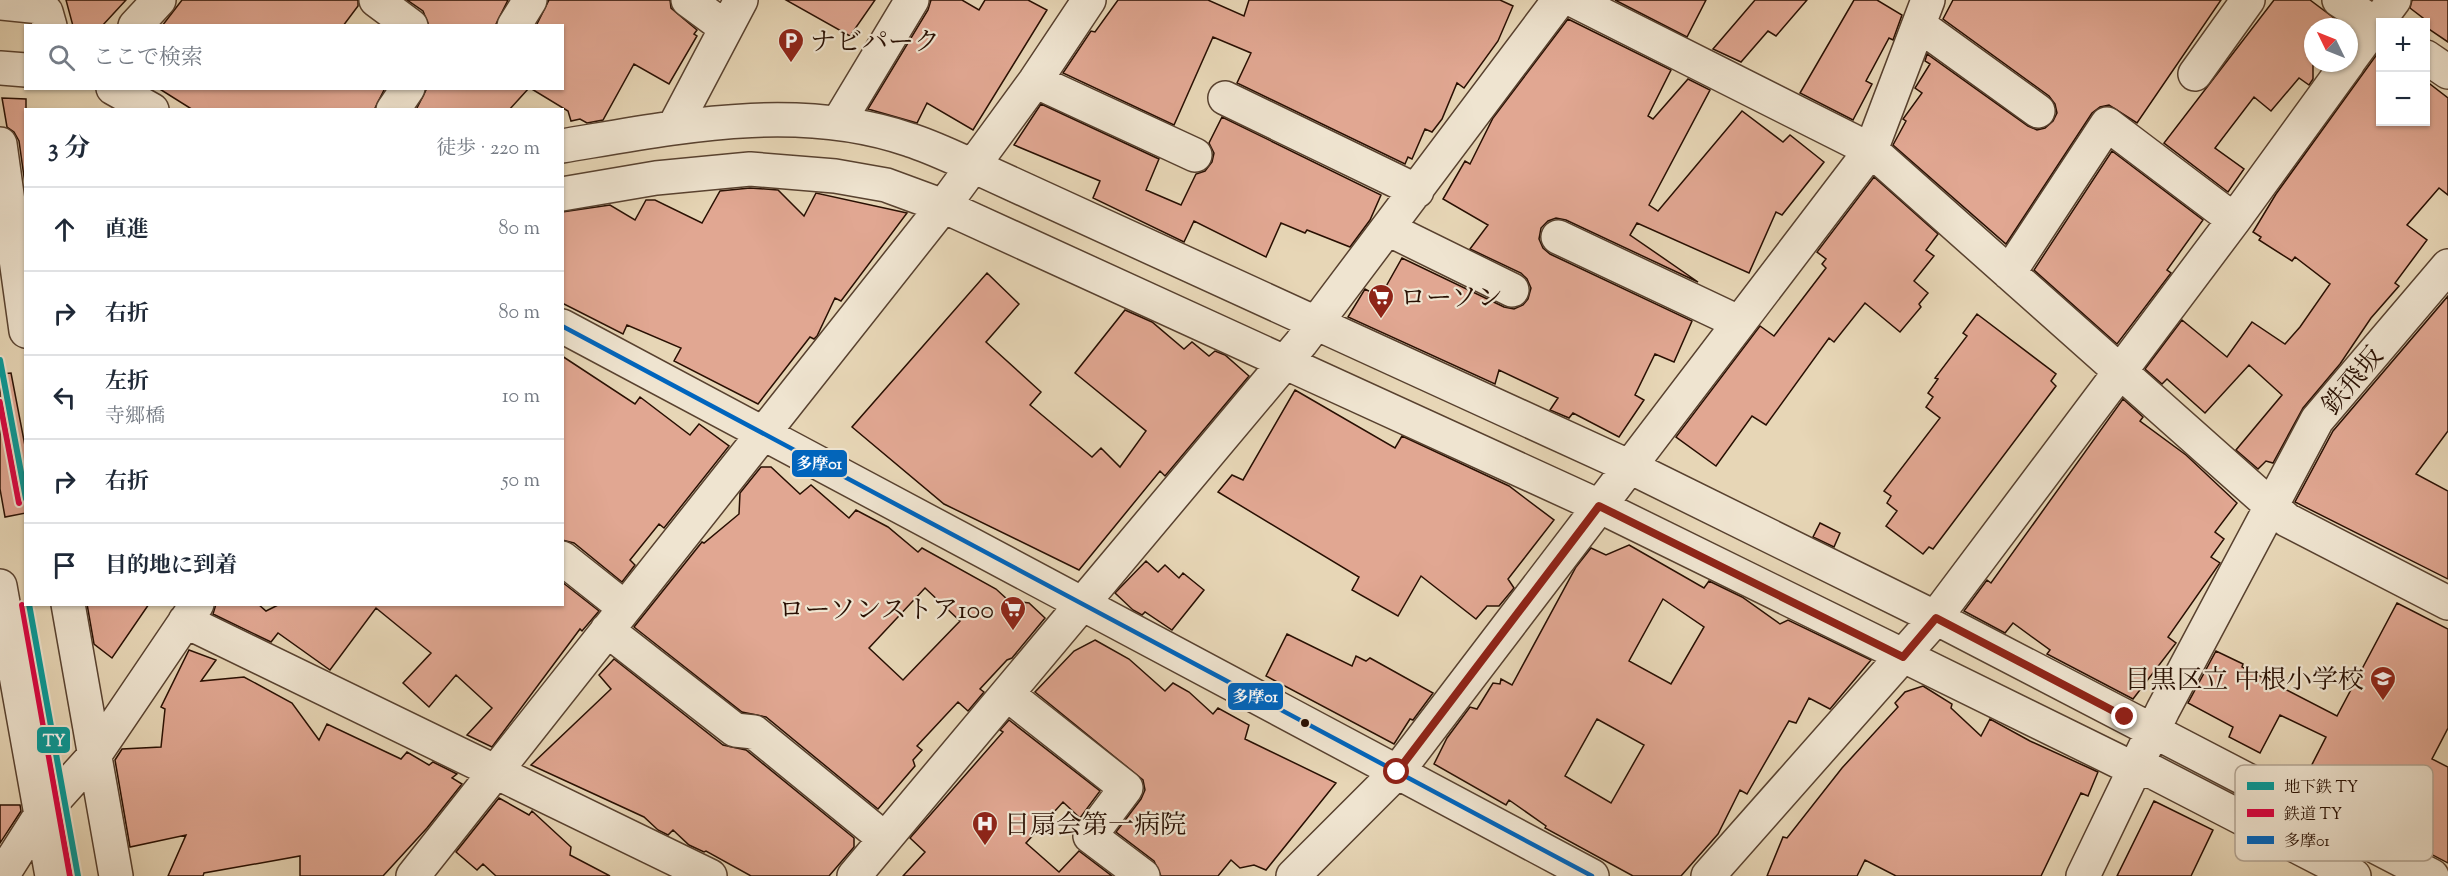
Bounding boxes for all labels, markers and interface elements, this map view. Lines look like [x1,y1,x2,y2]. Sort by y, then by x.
north arrow [2304,18,2358,72]
map controls [2376,18,2430,126]
button: + [2376,18,2430,72]
search box [24,24,564,90]
place label: ナビパーク [810,25,940,62]
parking icon: ナビパーク [776,26,806,64]
icon: search [45,41,78,74]
text: ここで検索 [93,43,203,75]
button: − [2376,72,2430,126]
text: 3 分 [48,131,90,168]
text: 徒歩 · 220 m [436,135,540,164]
icon: ahead [48,213,81,246]
text: 直進 [105,215,149,247]
text: 80 m [499,215,540,244]
place label: ローソン [1400,281,1503,318]
supermarket icon: ローソン [1366,282,1396,320]
icon: right [48,297,81,330]
text: 右折 [105,299,149,331]
text: 80 m [499,299,540,328]
street label: 鉄飛坂 [2315,340,2393,423]
text: 左折 [105,367,149,399]
icon: left [48,381,81,414]
text: 10 m [502,383,540,412]
text: 寺郷橋 [105,403,165,432]
line badge: 多摩01 [791,449,848,478]
text: 多摩01 [796,454,842,477]
icon: right [48,465,81,498]
text: 右折 [105,467,149,499]
text: 50 m [502,467,540,496]
icon: arrive [48,549,81,582]
text: 目的地に到着 [105,551,237,583]
place label: ローソンストア100 [779,593,994,630]
supermarket icon: ローソンストア100 [998,594,1028,632]
place label: 目黒区立 中根小学校 [2124,663,2364,700]
school or university icon: 目黒区立 中根小学校 [2368,664,2398,702]
line badge: 多摩01 [1227,682,1284,711]
text: 多摩01 [1232,687,1278,710]
route end [2111,703,2137,729]
unlabelled marker [1299,717,1311,729]
line badge: TY [36,726,71,754]
text: TY [43,731,66,754]
route start [1383,758,1409,784]
legend [2235,765,2433,861]
text: 地下鉄 TY [2284,777,2359,800]
text: 鉄道 TY [2283,804,2343,827]
place label: 日扇会第一病院 [1004,808,1186,845]
hospital icon: 日扇会第一病院 [970,809,1000,847]
text: 多摩01 [2284,831,2330,854]

